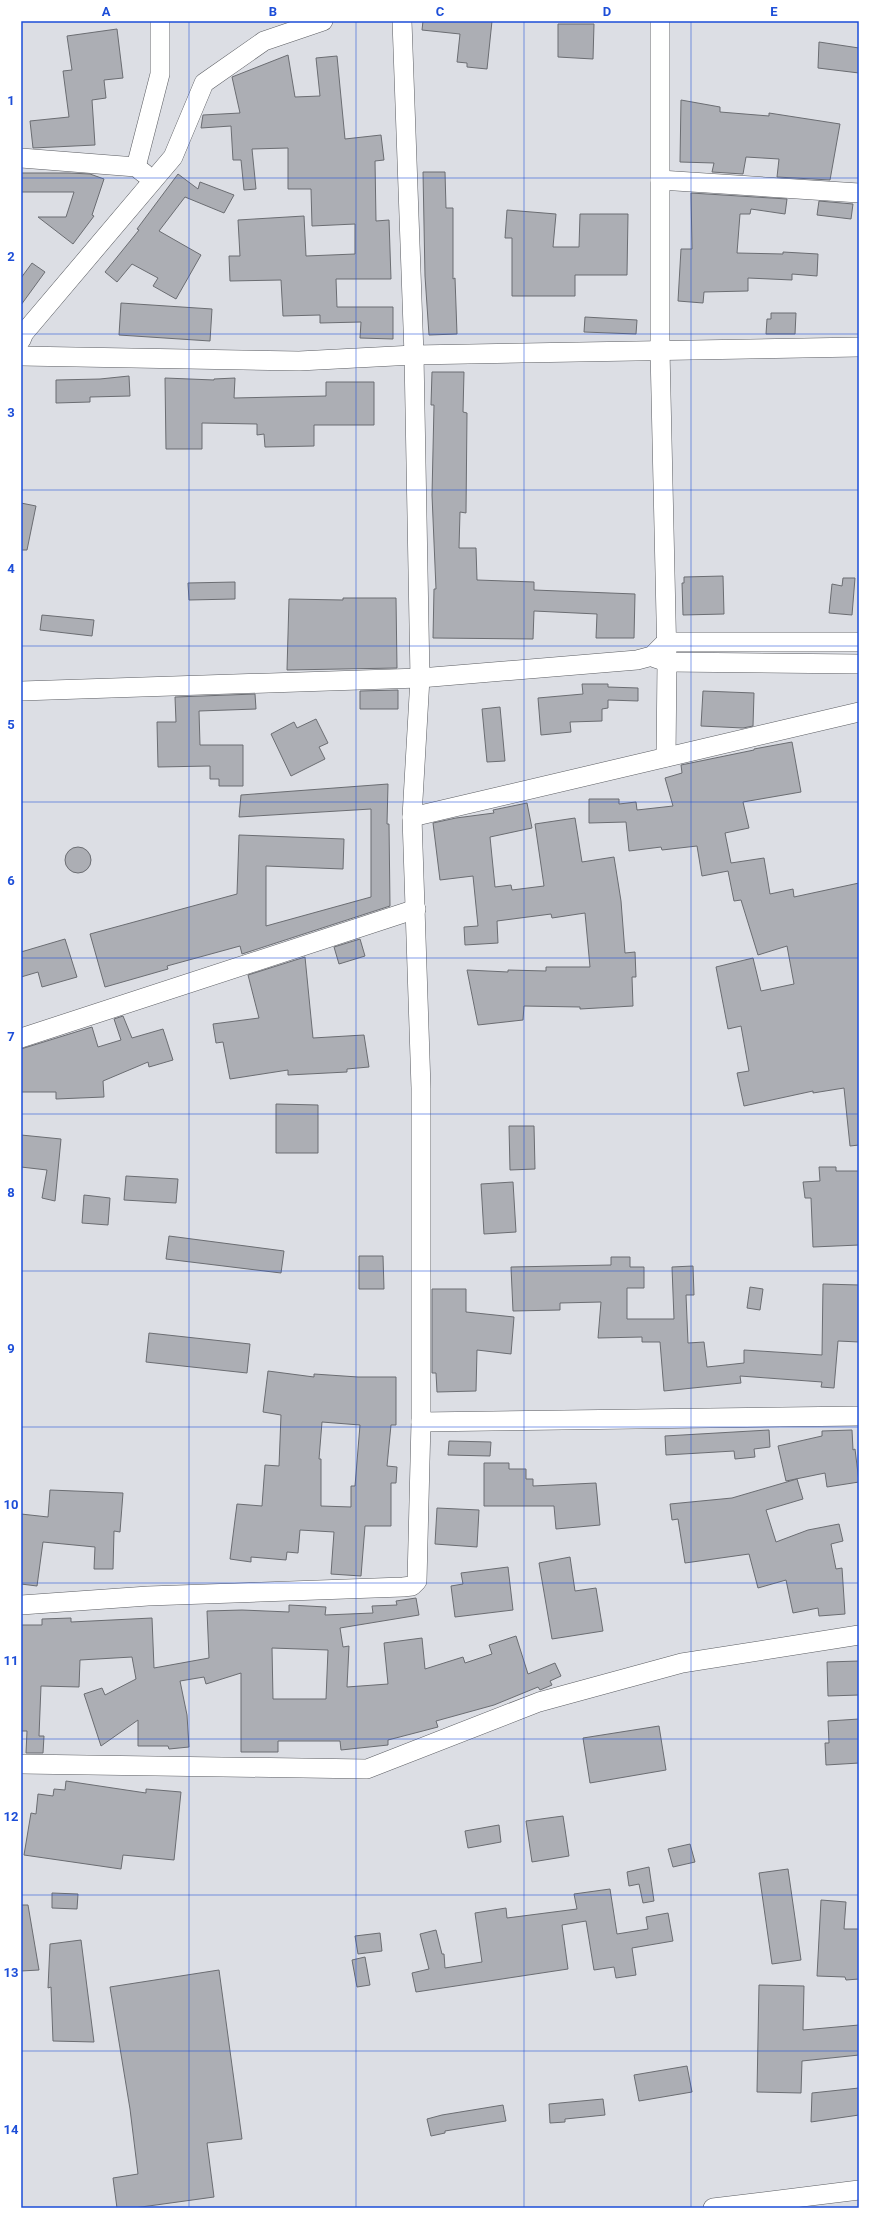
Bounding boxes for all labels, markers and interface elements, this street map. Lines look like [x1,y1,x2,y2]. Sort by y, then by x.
text: A [102,4,111,19]
text: B [269,4,277,19]
text: C [436,4,445,19]
text: D [603,4,611,19]
text: E [770,4,778,19]
text: 1 [7,93,15,108]
text: 2 [7,249,15,264]
text: 3 [7,405,15,420]
text: 4 [7,561,15,576]
text: 5 [7,717,15,732]
text: 6 [7,873,15,888]
text: 7 [7,1029,15,1044]
text: 8 [7,1185,15,1200]
text: 9 [7,1341,15,1356]
text: 10 [4,1497,18,1512]
text: 11 [4,1653,18,1668]
text: 12 [4,1809,18,1824]
text: 13 [4,1965,18,1980]
text: 14 [4,2122,19,2137]

